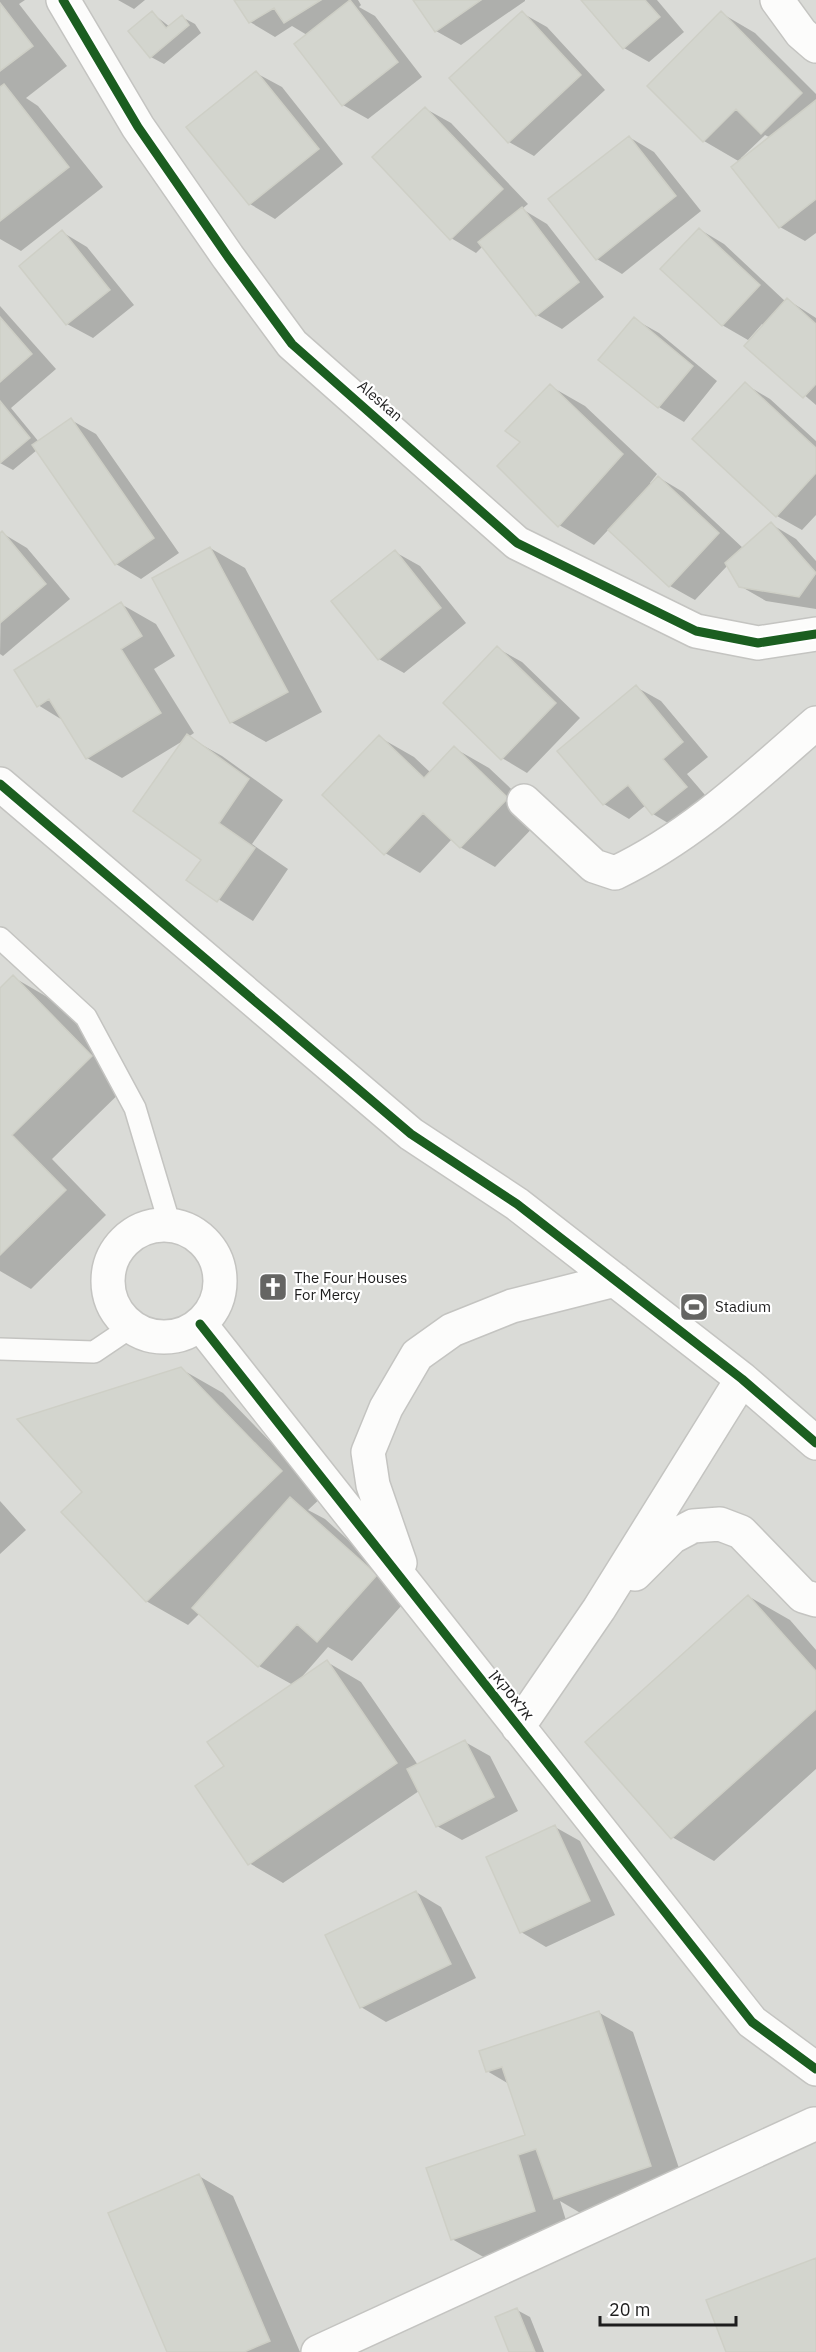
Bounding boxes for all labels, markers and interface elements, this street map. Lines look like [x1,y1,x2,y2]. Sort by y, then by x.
street label: Aleskan [354,376,407,425]
place label: The Four Houses For Mercy [294,1268,407,1304]
church icon: The Four Houses For Mercy [257,1271,289,1303]
sports icon: Stadium [678,1291,710,1323]
place label: Stadium [715,1297,771,1316]
street label: אלאסקאן [487,1665,538,1724]
scale bar [600,2289,736,2327]
text: 20 m [609,2298,651,2321]

